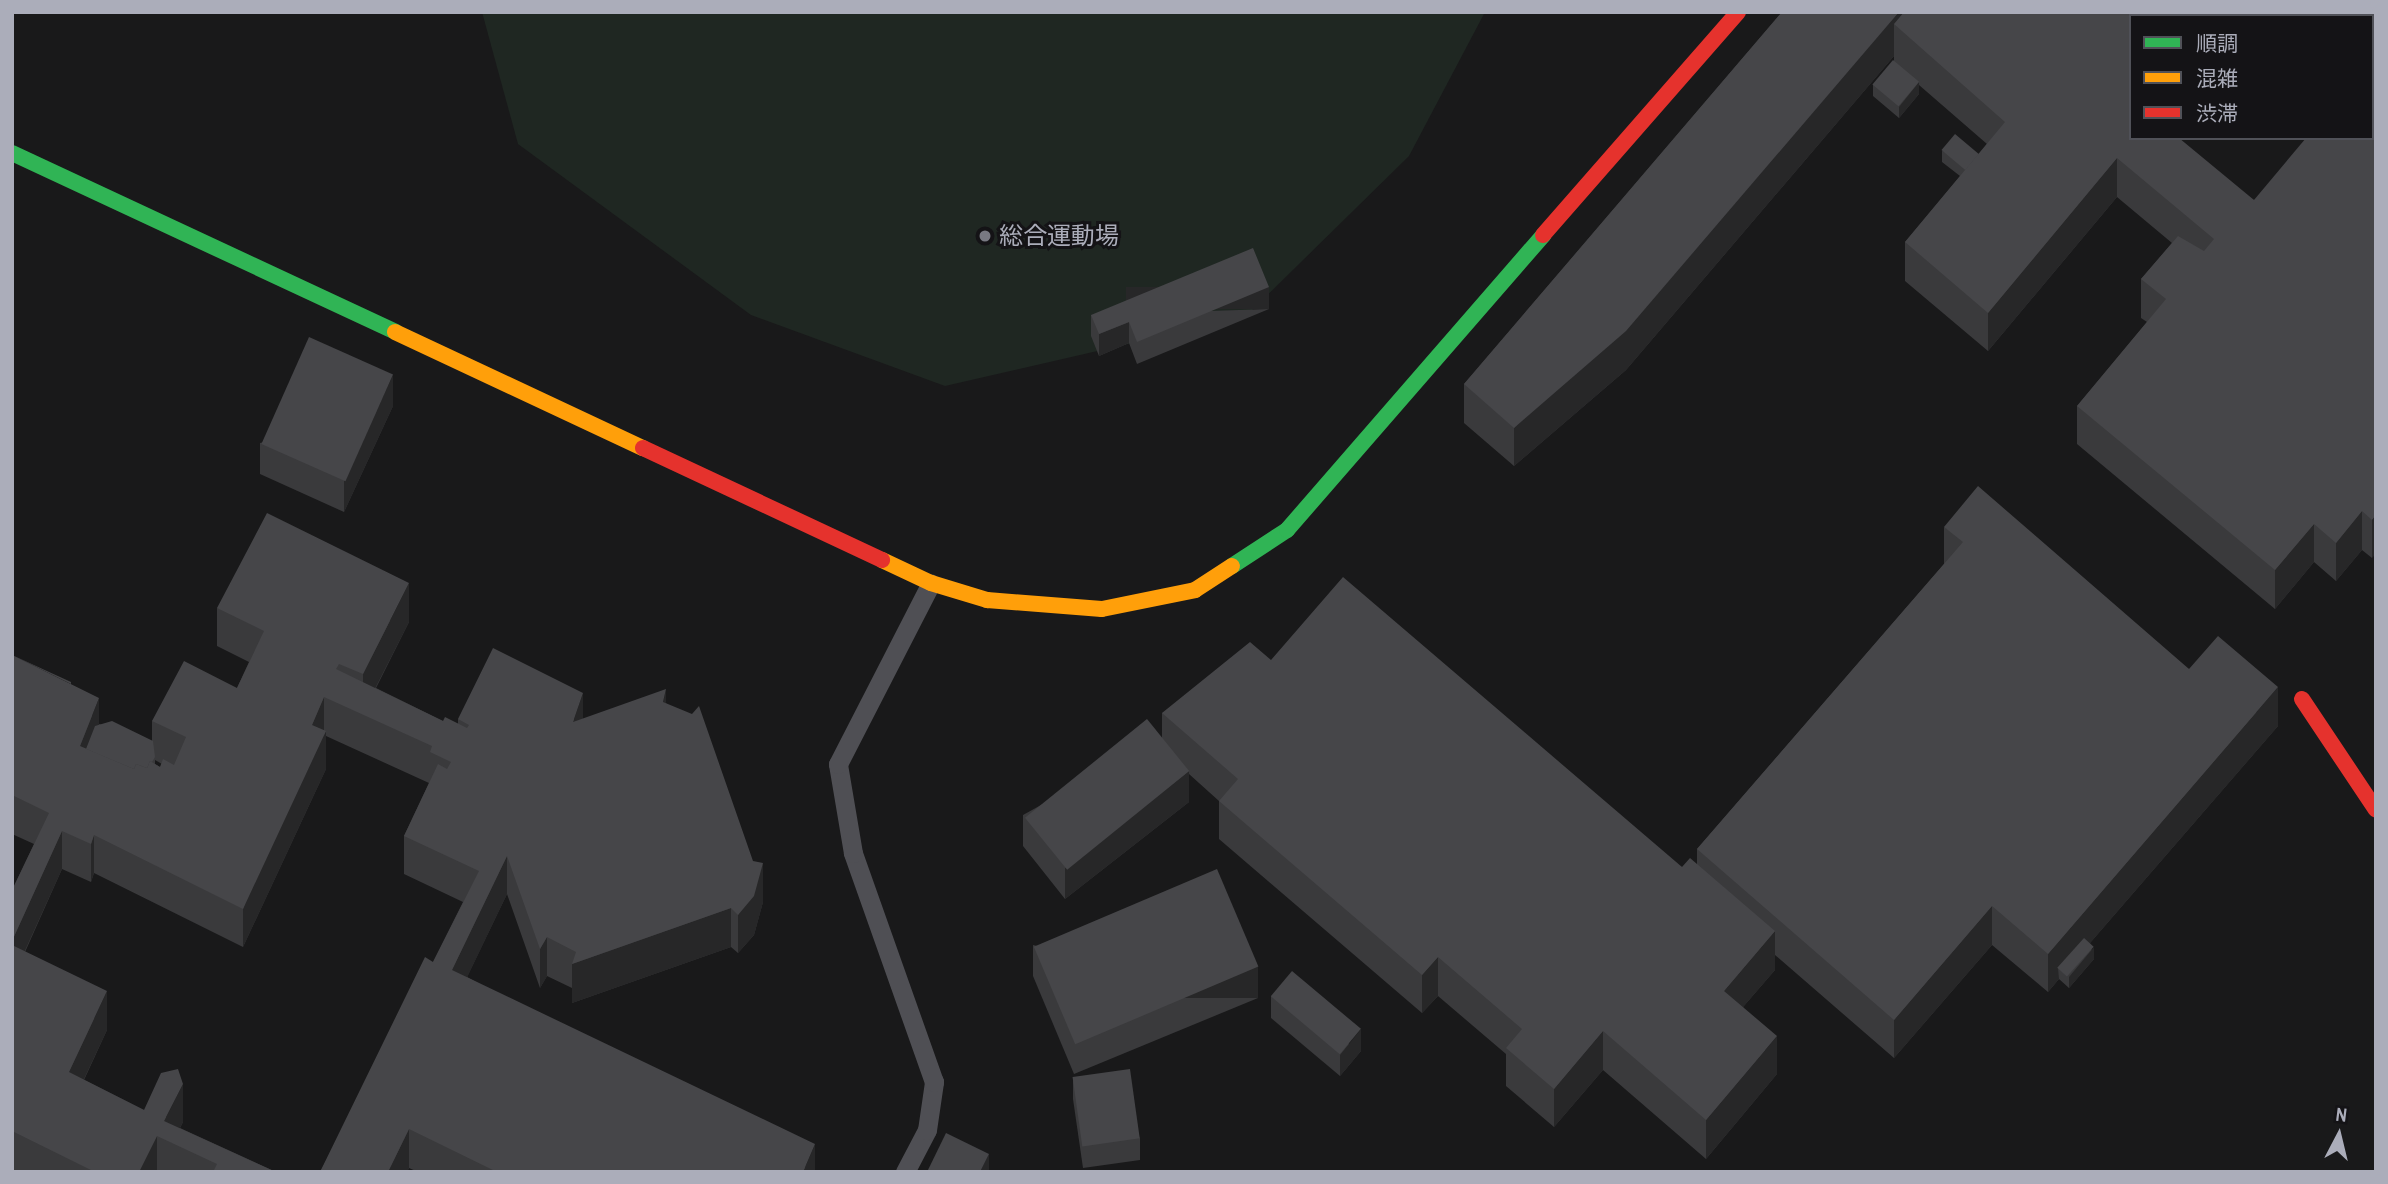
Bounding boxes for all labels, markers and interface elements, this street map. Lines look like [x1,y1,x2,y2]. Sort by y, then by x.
legend [2129,14,2374,140]
text: 順調 [2196,29,2238,58]
text: 混雑 [2196,64,2238,93]
text: 渋滞 [2196,99,2238,128]
place label: 総合運動場 [999,222,1119,250]
marker: 総合運動場 [977,228,993,244]
north arrow [2304,1100,2374,1170]
text: N [2334,1101,2349,1128]

